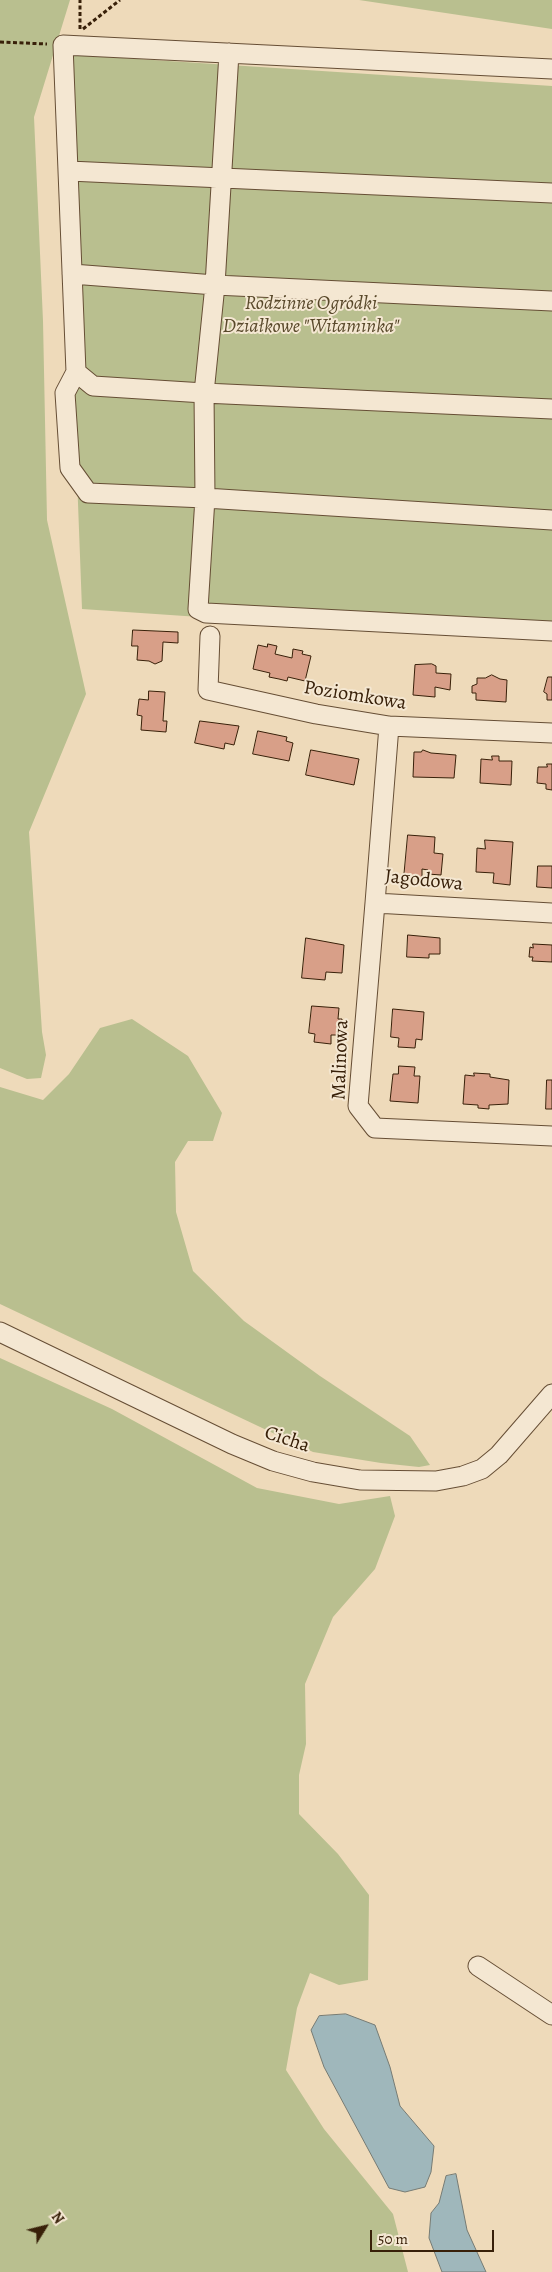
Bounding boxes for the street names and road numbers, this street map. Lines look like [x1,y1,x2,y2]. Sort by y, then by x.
street label: Poziomkowa [302,676,408,716]
street label: Jagodowa [384,865,464,897]
street label: Malinowa [328,1019,354,1101]
street label: Cicha [261,1421,313,1459]

